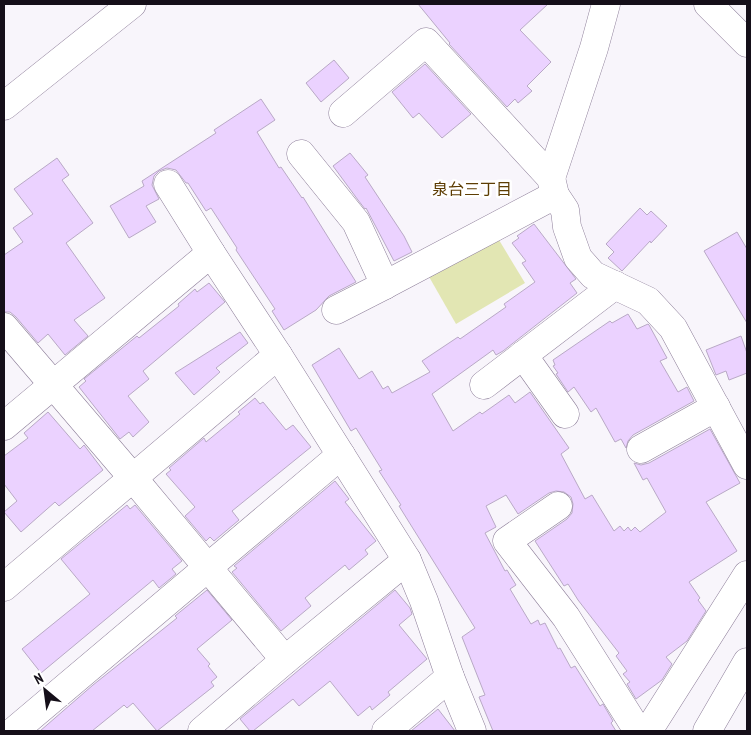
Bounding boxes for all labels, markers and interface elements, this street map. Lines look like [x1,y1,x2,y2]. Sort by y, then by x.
district label: 泉台三丁目 [432,179,512,199]
north arrow [20,665,70,715]
text: N [31,669,46,688]

